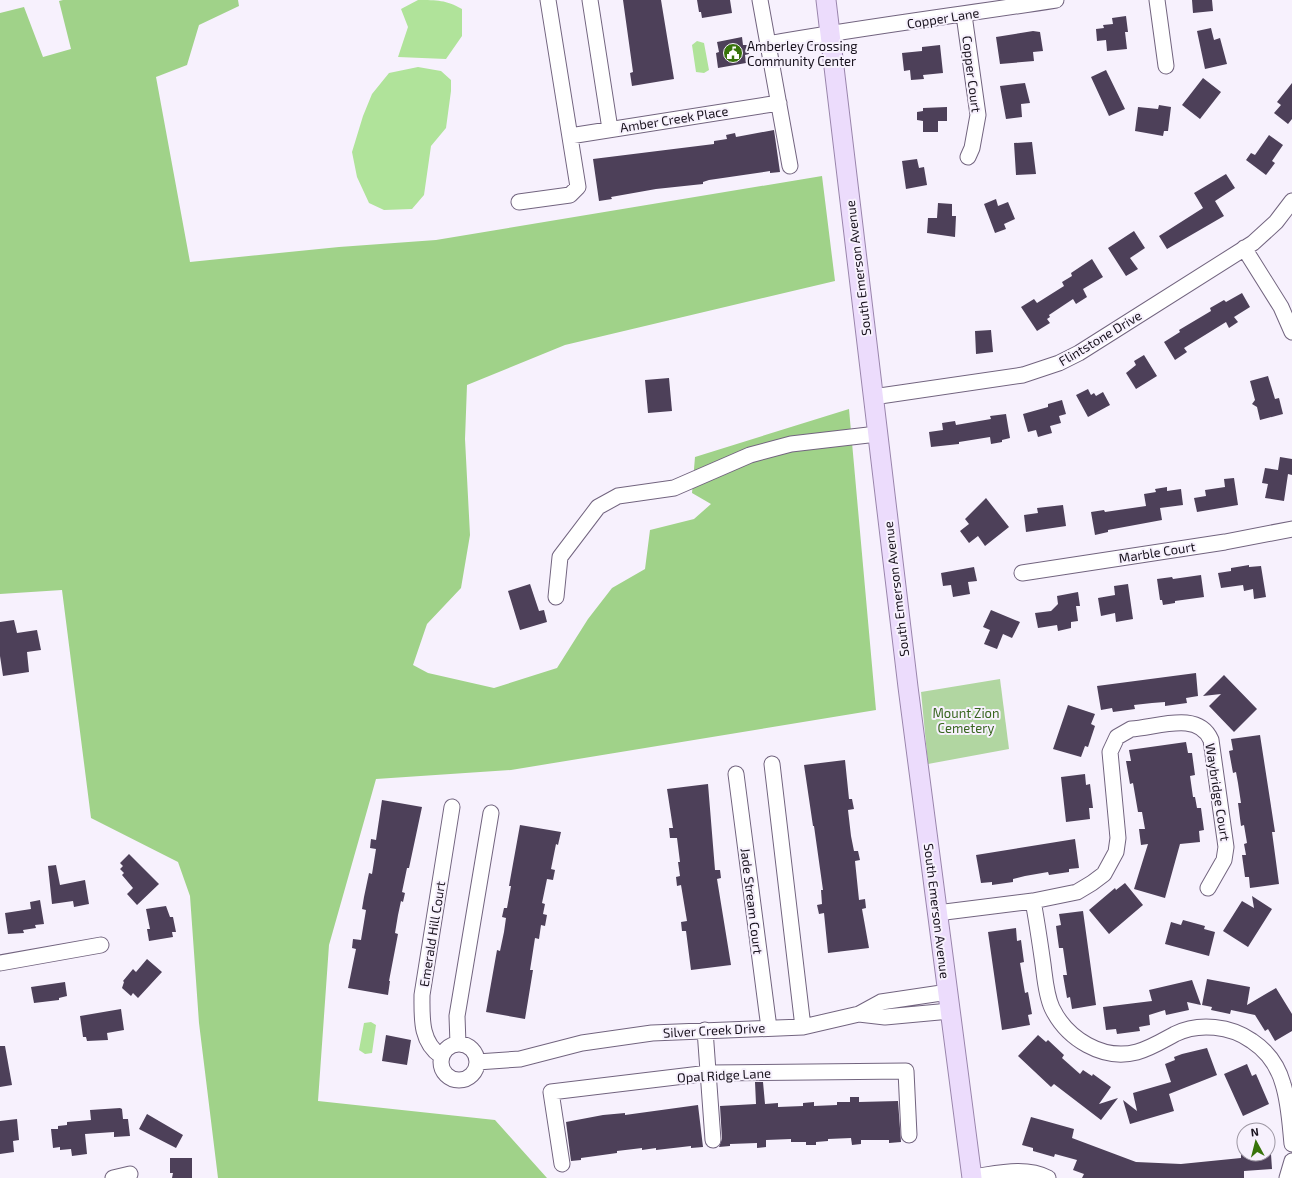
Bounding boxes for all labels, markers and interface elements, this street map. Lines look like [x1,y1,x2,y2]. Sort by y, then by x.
street label: Copper Lane [906,4,980,32]
street label: Copper Court [959,35,985,113]
place label: Amberley Crossing Community Center [747,38,857,69]
public building icon: Amberley Crossing Community Center [722,42,744,64]
street label: Amber Creek Place [619,103,729,135]
street label: South Emerson Avenue [842,199,874,336]
street label: Flintstone Drive [1056,307,1144,369]
street label: South Emerson Avenue [880,520,912,657]
street label: Marble Court [1118,538,1196,566]
park label: Mount Zion Cemetery [932,705,1000,736]
street label: Waybridge Court [1202,742,1234,842]
street label: South Emerson Avenue [921,843,953,980]
street label: Jade Stream Court [738,847,766,955]
street label: Emerald Hill Court [416,880,448,988]
street label: Silver Creek Drive [662,1019,766,1041]
street label: Opal Ridge Lane [677,1065,771,1085]
north arrow [1236,1122,1276,1162]
text: N [1250,1125,1260,1139]

